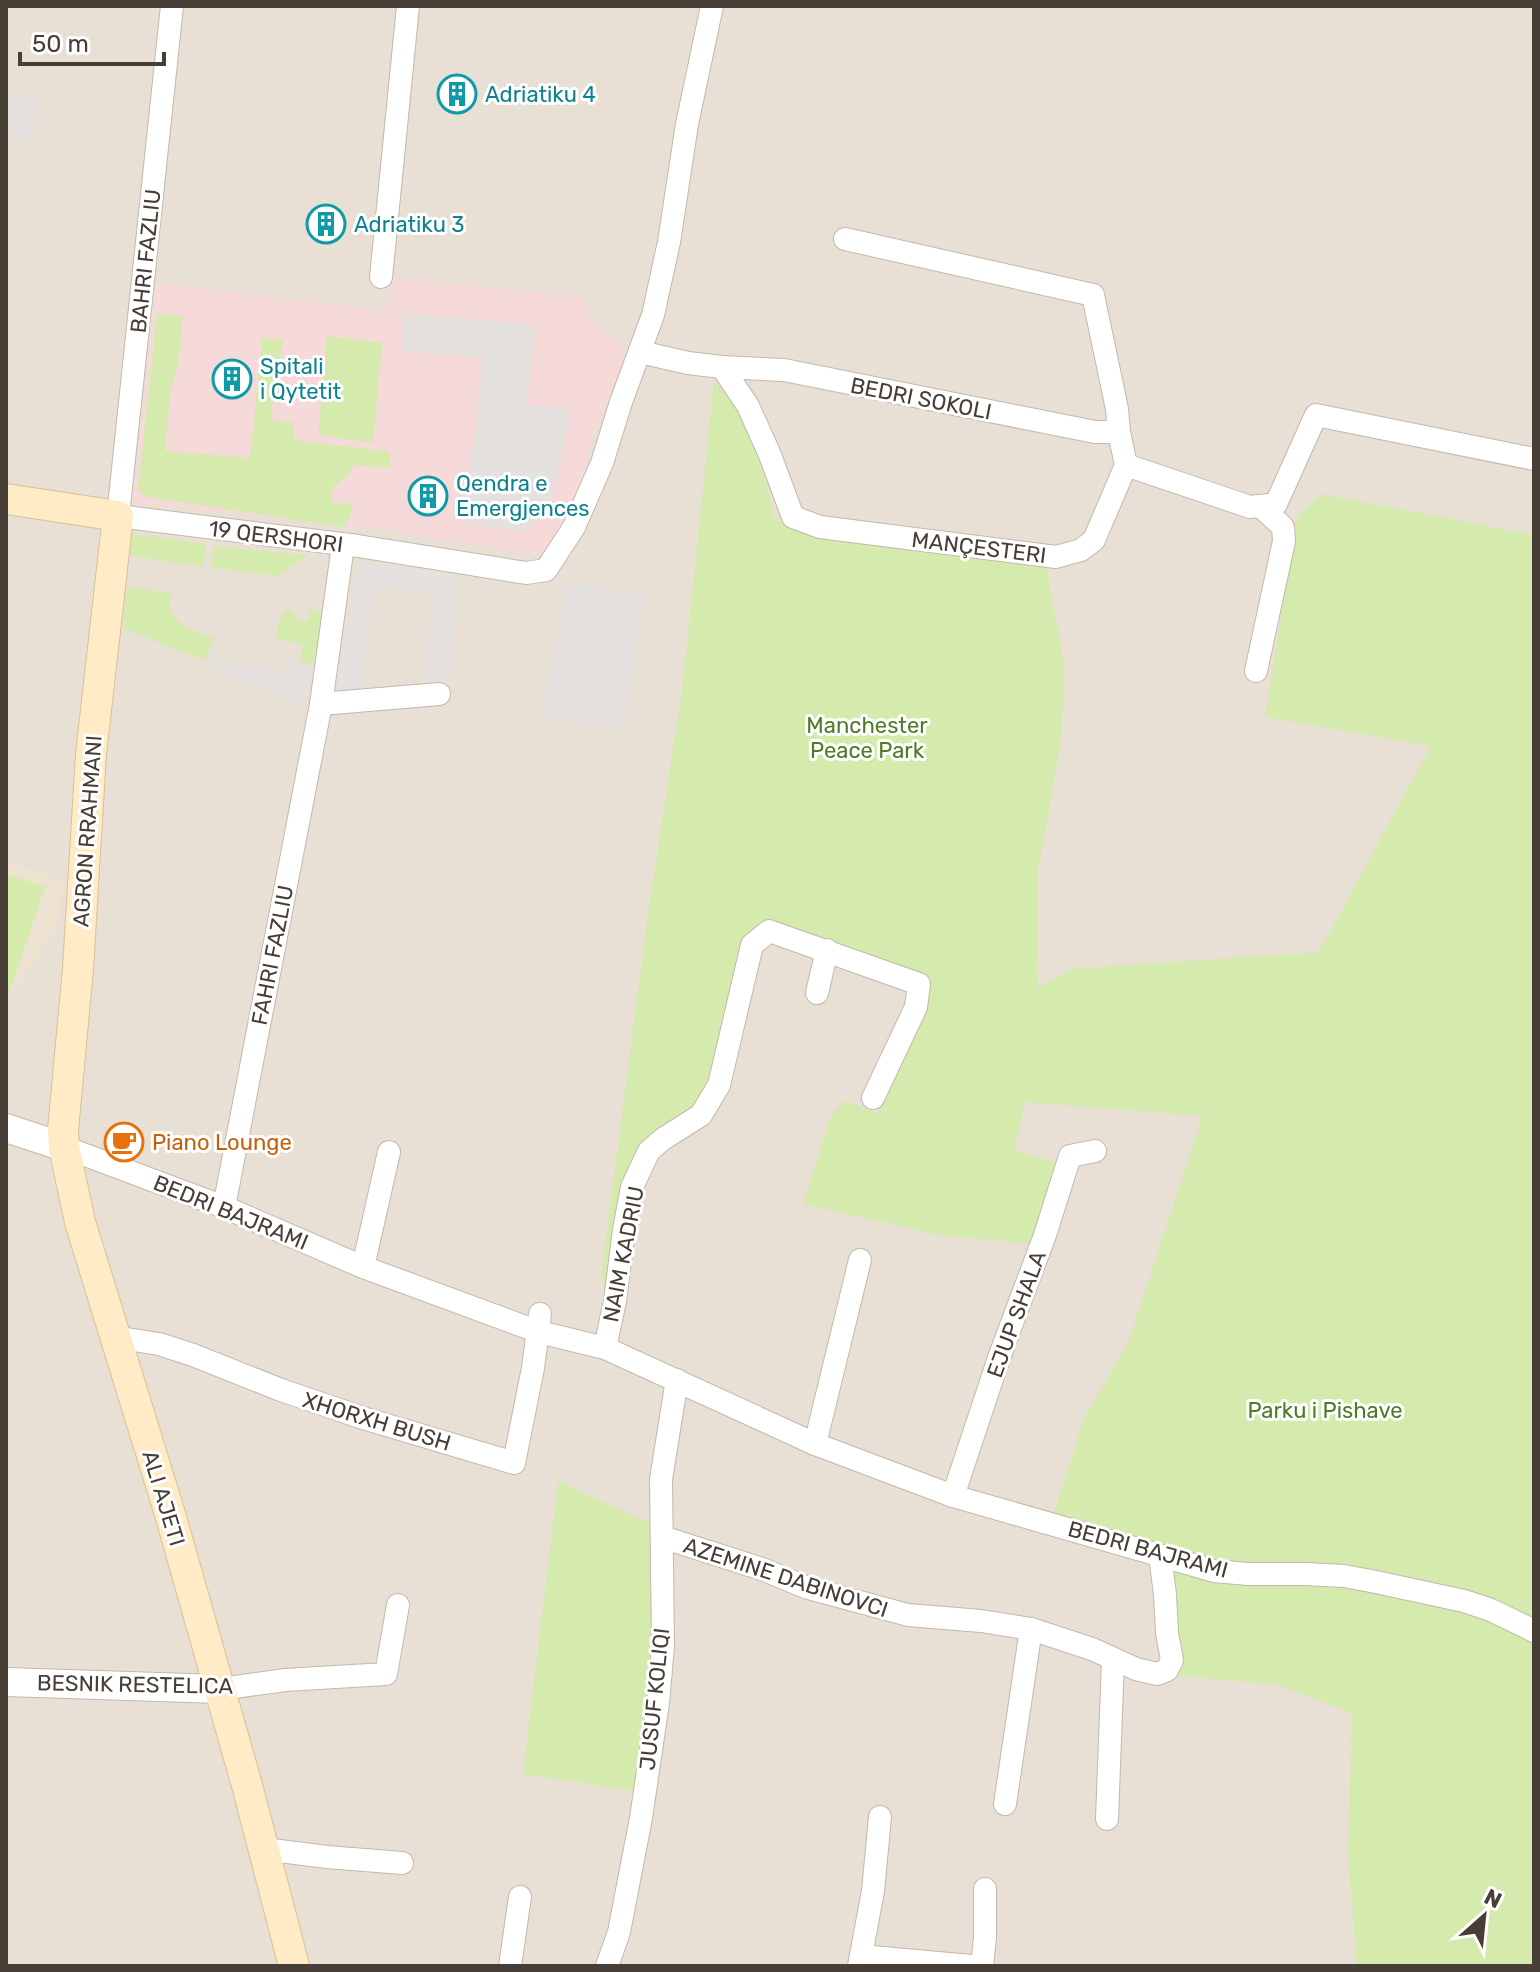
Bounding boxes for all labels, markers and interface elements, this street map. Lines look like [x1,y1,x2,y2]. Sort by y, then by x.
scale bar [20,16,164,66]
text: 50 m [32,30,89,58]
building icon: Adriatiku 4 [436,73,478,115]
place label: Adriatiku 4 [485,81,596,108]
street label: BAHRI FAZLIU [125,188,166,334]
building icon: Adriatiku 3 [305,203,347,245]
place label: Adriatiku 3 [354,211,465,238]
place label: Spitali i Qytetit [260,353,342,405]
building icon: Spitali i Qytetit [211,358,253,400]
street label: BEDRI SOKOLI [848,372,994,425]
place label: Qendra e Emergjences [456,470,589,522]
building icon: Qendra e Emergjences [407,475,449,517]
street label: 19 QERSHORI [207,515,345,558]
street label: MANÇESTERI [910,526,1048,569]
park label: Manchester Peace Park [806,712,928,764]
street label: AGRON RRAHMANI [67,734,108,928]
street label: FAHRI FAZLIU [246,883,299,1027]
cafe icon: Piano Lounge [103,1121,145,1163]
place label: Piano Lounge [152,1129,292,1156]
street label: BEDRI BAJRAMI [149,1169,312,1256]
street label: NAIM KADRIU [597,1184,650,1324]
street label: EJUP SHALA [981,1247,1052,1381]
street label: XHORXH BUSH [300,1386,454,1457]
park label: Parku i Pishave [1247,1397,1403,1424]
street label: ALI AJETI [136,1447,191,1549]
street label: BEDRI BAJRAMI [1065,1515,1231,1584]
street label: AZEMINE DABINOVCI [680,1532,892,1623]
street label: JUSUF KOLIQI [634,1627,675,1772]
street label: BESNIK RESTELICA [37,1669,234,1700]
north arrow [1444,1876,1524,1956]
text: N [1480,1883,1506,1914]

